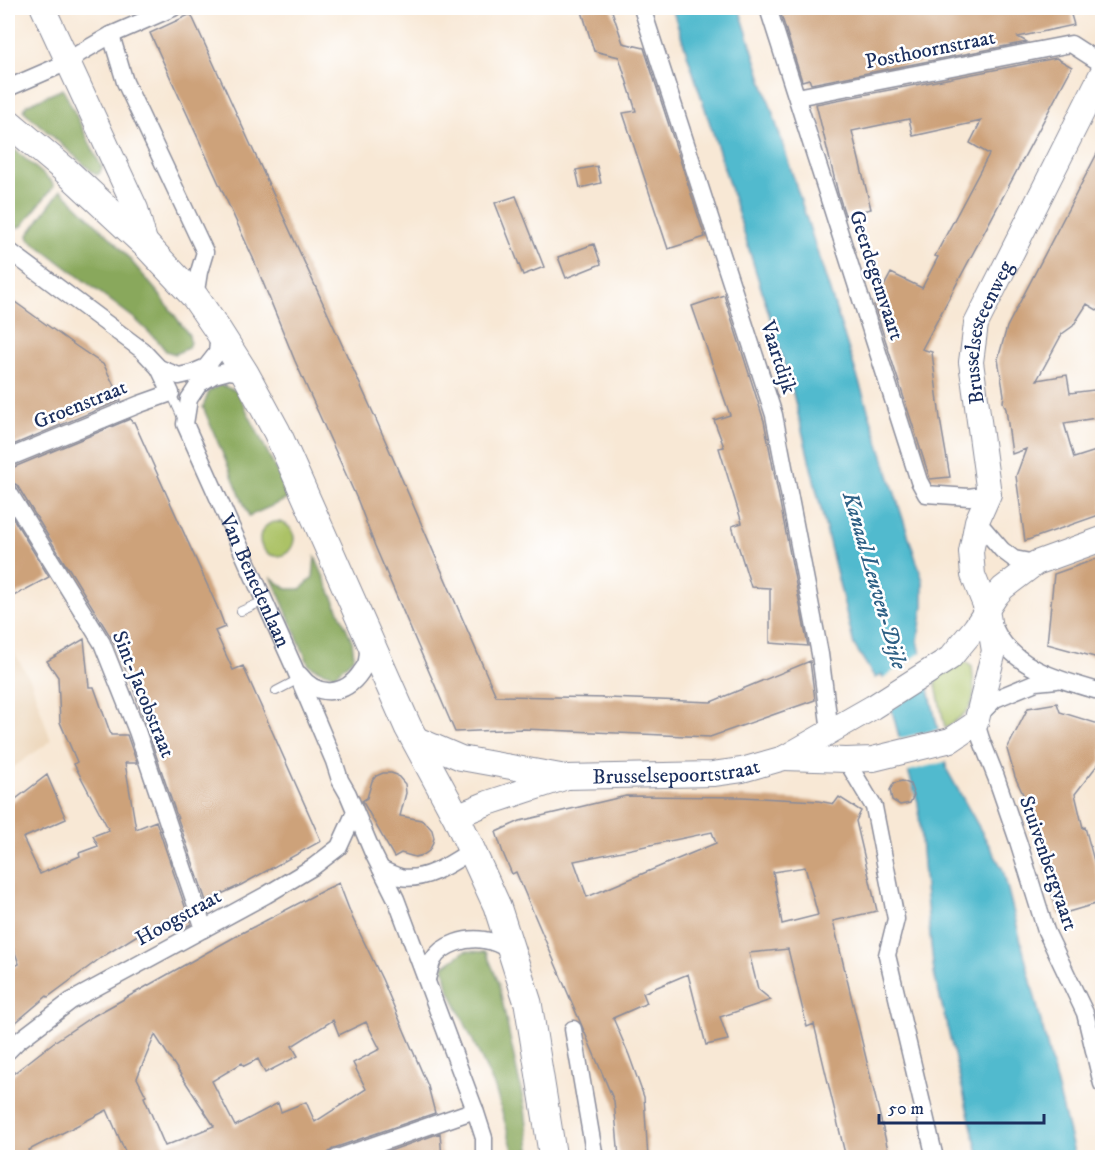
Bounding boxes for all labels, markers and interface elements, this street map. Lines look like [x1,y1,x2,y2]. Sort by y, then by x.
street label: Posthoornstraat [863,25,998,75]
street label: Geerdegemvaart [843,207,909,344]
street label: Brusselsesteenweg [959,256,1020,406]
street label: Vaartdijk [754,316,802,398]
street label: Groenstraat [30,374,131,435]
water label: Kanaal Leuven-Dijle [836,488,913,673]
street label: Van Benedenlaan [213,509,295,652]
street label: Sint-Jacobstraat [106,627,180,762]
street label: Brusselsepoortstraat [592,754,763,790]
street label: Stuivenbergvaart [1013,792,1083,934]
street label: Hoogstraat [131,884,226,952]
scale bar [879,1087,1044,1125]
text: 50 m [888,1098,924,1120]

